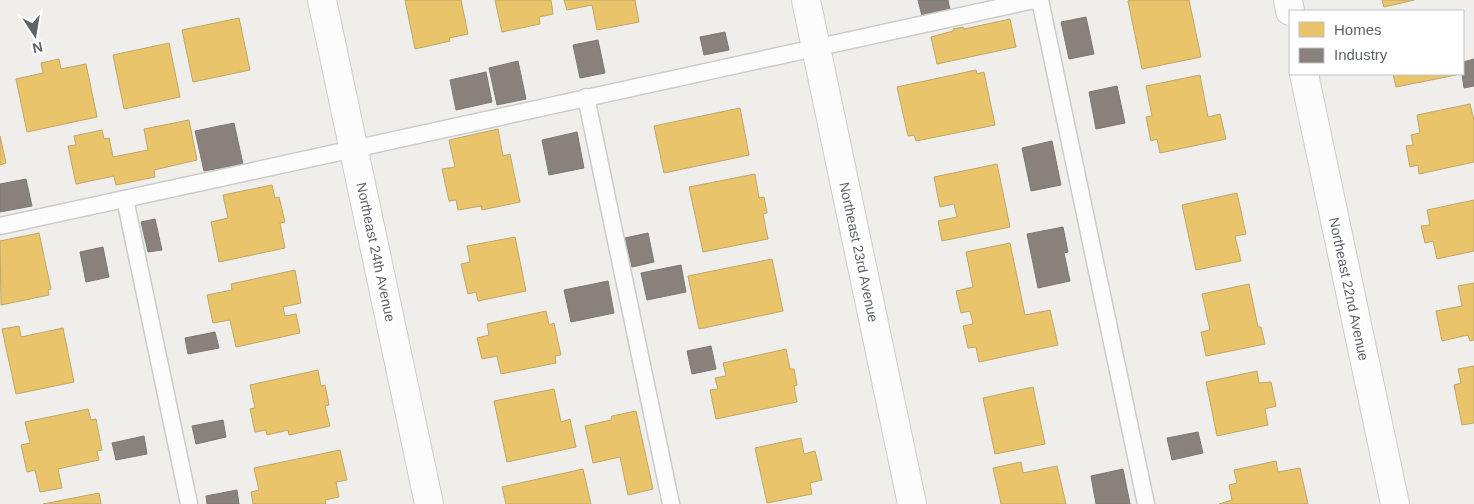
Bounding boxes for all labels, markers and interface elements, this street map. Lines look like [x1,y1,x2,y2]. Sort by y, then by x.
north arrow [10,10,60,60]
legend [1289,10,1464,75]
text: Homes [1334,21,1382,38]
text: N [31,39,44,57]
text: Industry [1334,46,1388,63]
street label: Northeast 23rd Avenue [836,180,882,324]
street label: Northeast 24th Avenue [353,181,399,323]
street label: Northeast 22nd Avenue [1326,216,1372,362]

